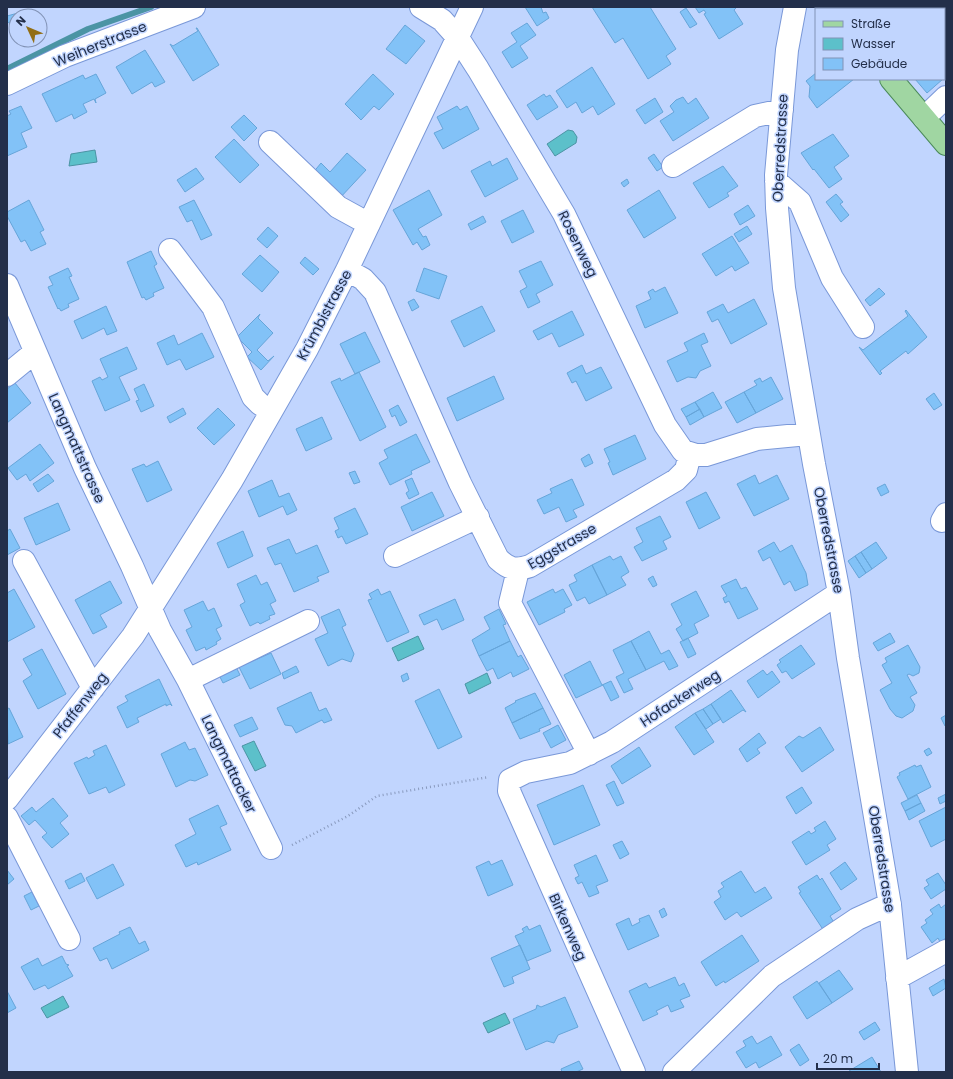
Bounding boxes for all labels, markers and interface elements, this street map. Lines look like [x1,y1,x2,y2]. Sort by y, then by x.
north arrow [8,8,48,48]
legend [815,8,945,80]
text: N [12,13,29,30]
text: Straße [851,15,891,32]
street label: Weiherstrasse [50,16,150,72]
text: Wasser [851,35,896,52]
text: Gebäude [851,55,907,72]
street label: Oberredstrasse [767,93,793,203]
street label: Rosenweg [553,207,603,281]
street label: Krümbistrasse [292,266,357,364]
street label: Langmattstrasse [44,390,110,506]
street label: Oberredstrasse [809,485,849,595]
street label: Eggstrasse [524,518,600,574]
street label: Hofackerweg [636,665,724,731]
street label: Pfaffenweg [48,668,112,742]
street label: Langmattacker [197,711,261,817]
street label: Oberredstrasse [864,804,900,914]
street label: Birkenweg [544,890,592,964]
scale bar [817,1045,879,1071]
text: 20 m [823,1050,853,1067]

